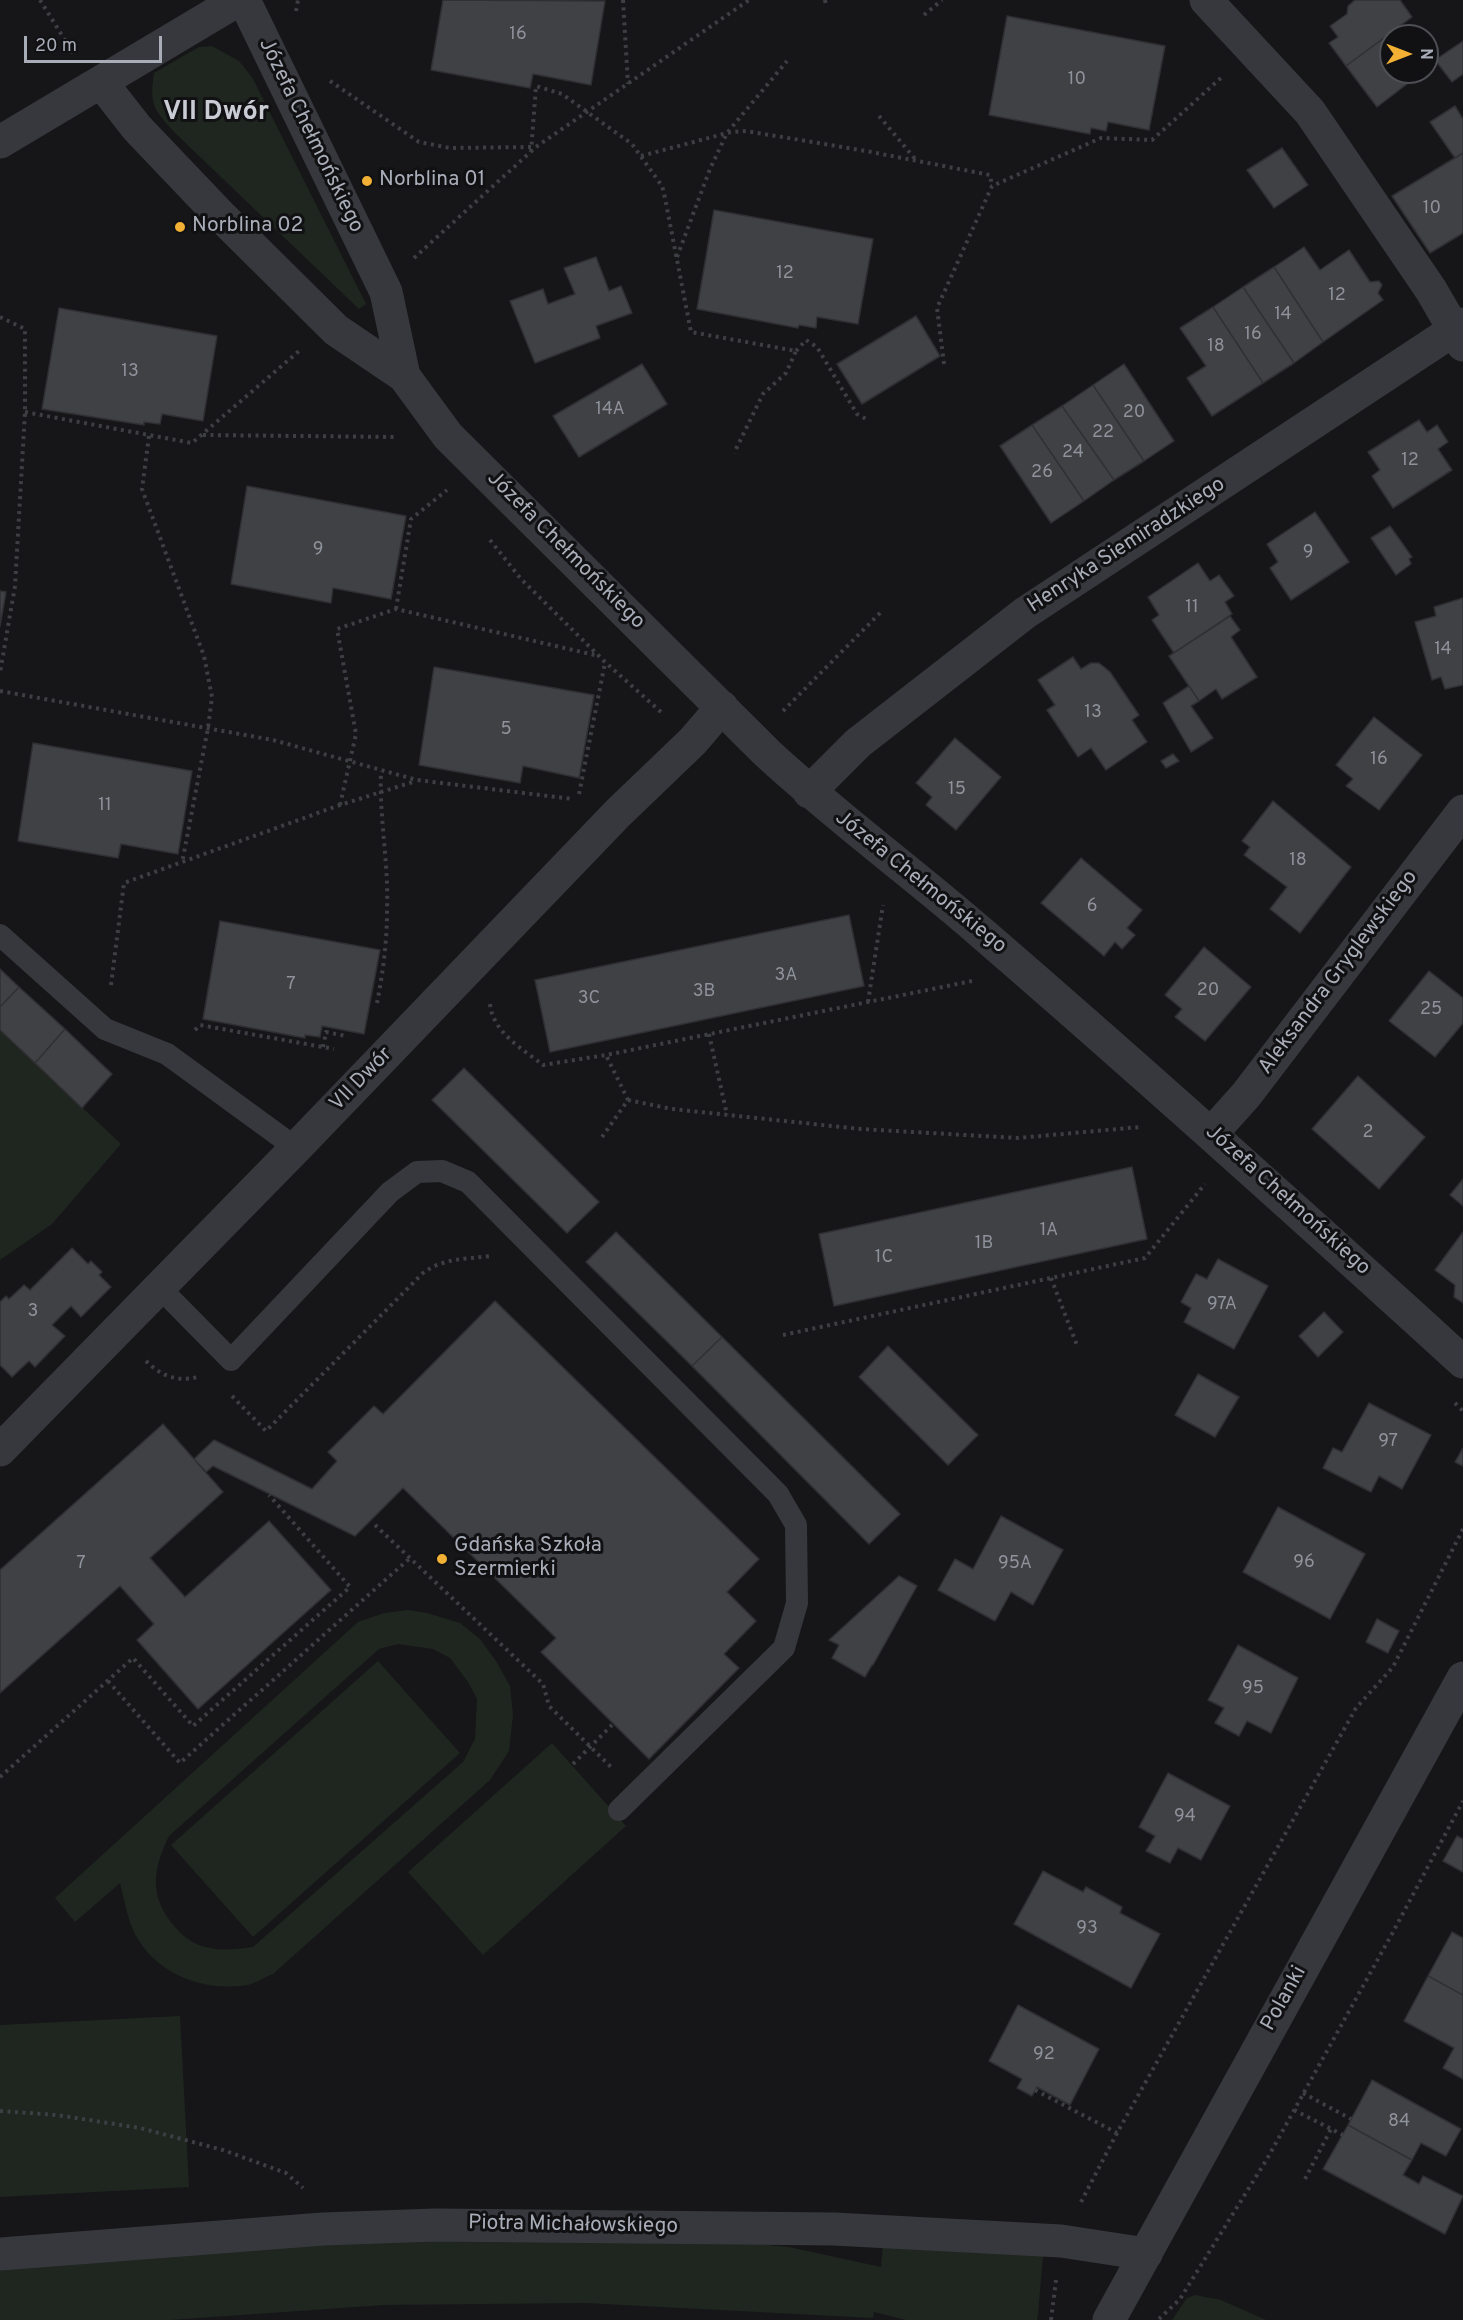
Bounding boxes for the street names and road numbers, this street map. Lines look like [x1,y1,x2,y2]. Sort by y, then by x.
street label: Józefa Chełmońskiego [252,35,368,237]
street label: Józefa Chełmońskiego [481,467,649,635]
street label: Henryka Siemiradzkiego [1024,473,1230,619]
street label: Józefa Chełmońskiego [829,806,1011,960]
street label: Aleksandra Gryglewskiego [1254,866,1424,1080]
street label: VII Dwór [325,1043,399,1117]
street label: Józefa Chełmońskiego [1199,1120,1375,1282]
street label: Polanki [1257,1962,1313,2036]
street label: Piotra Michałowskiego [468,2212,678,2240]

